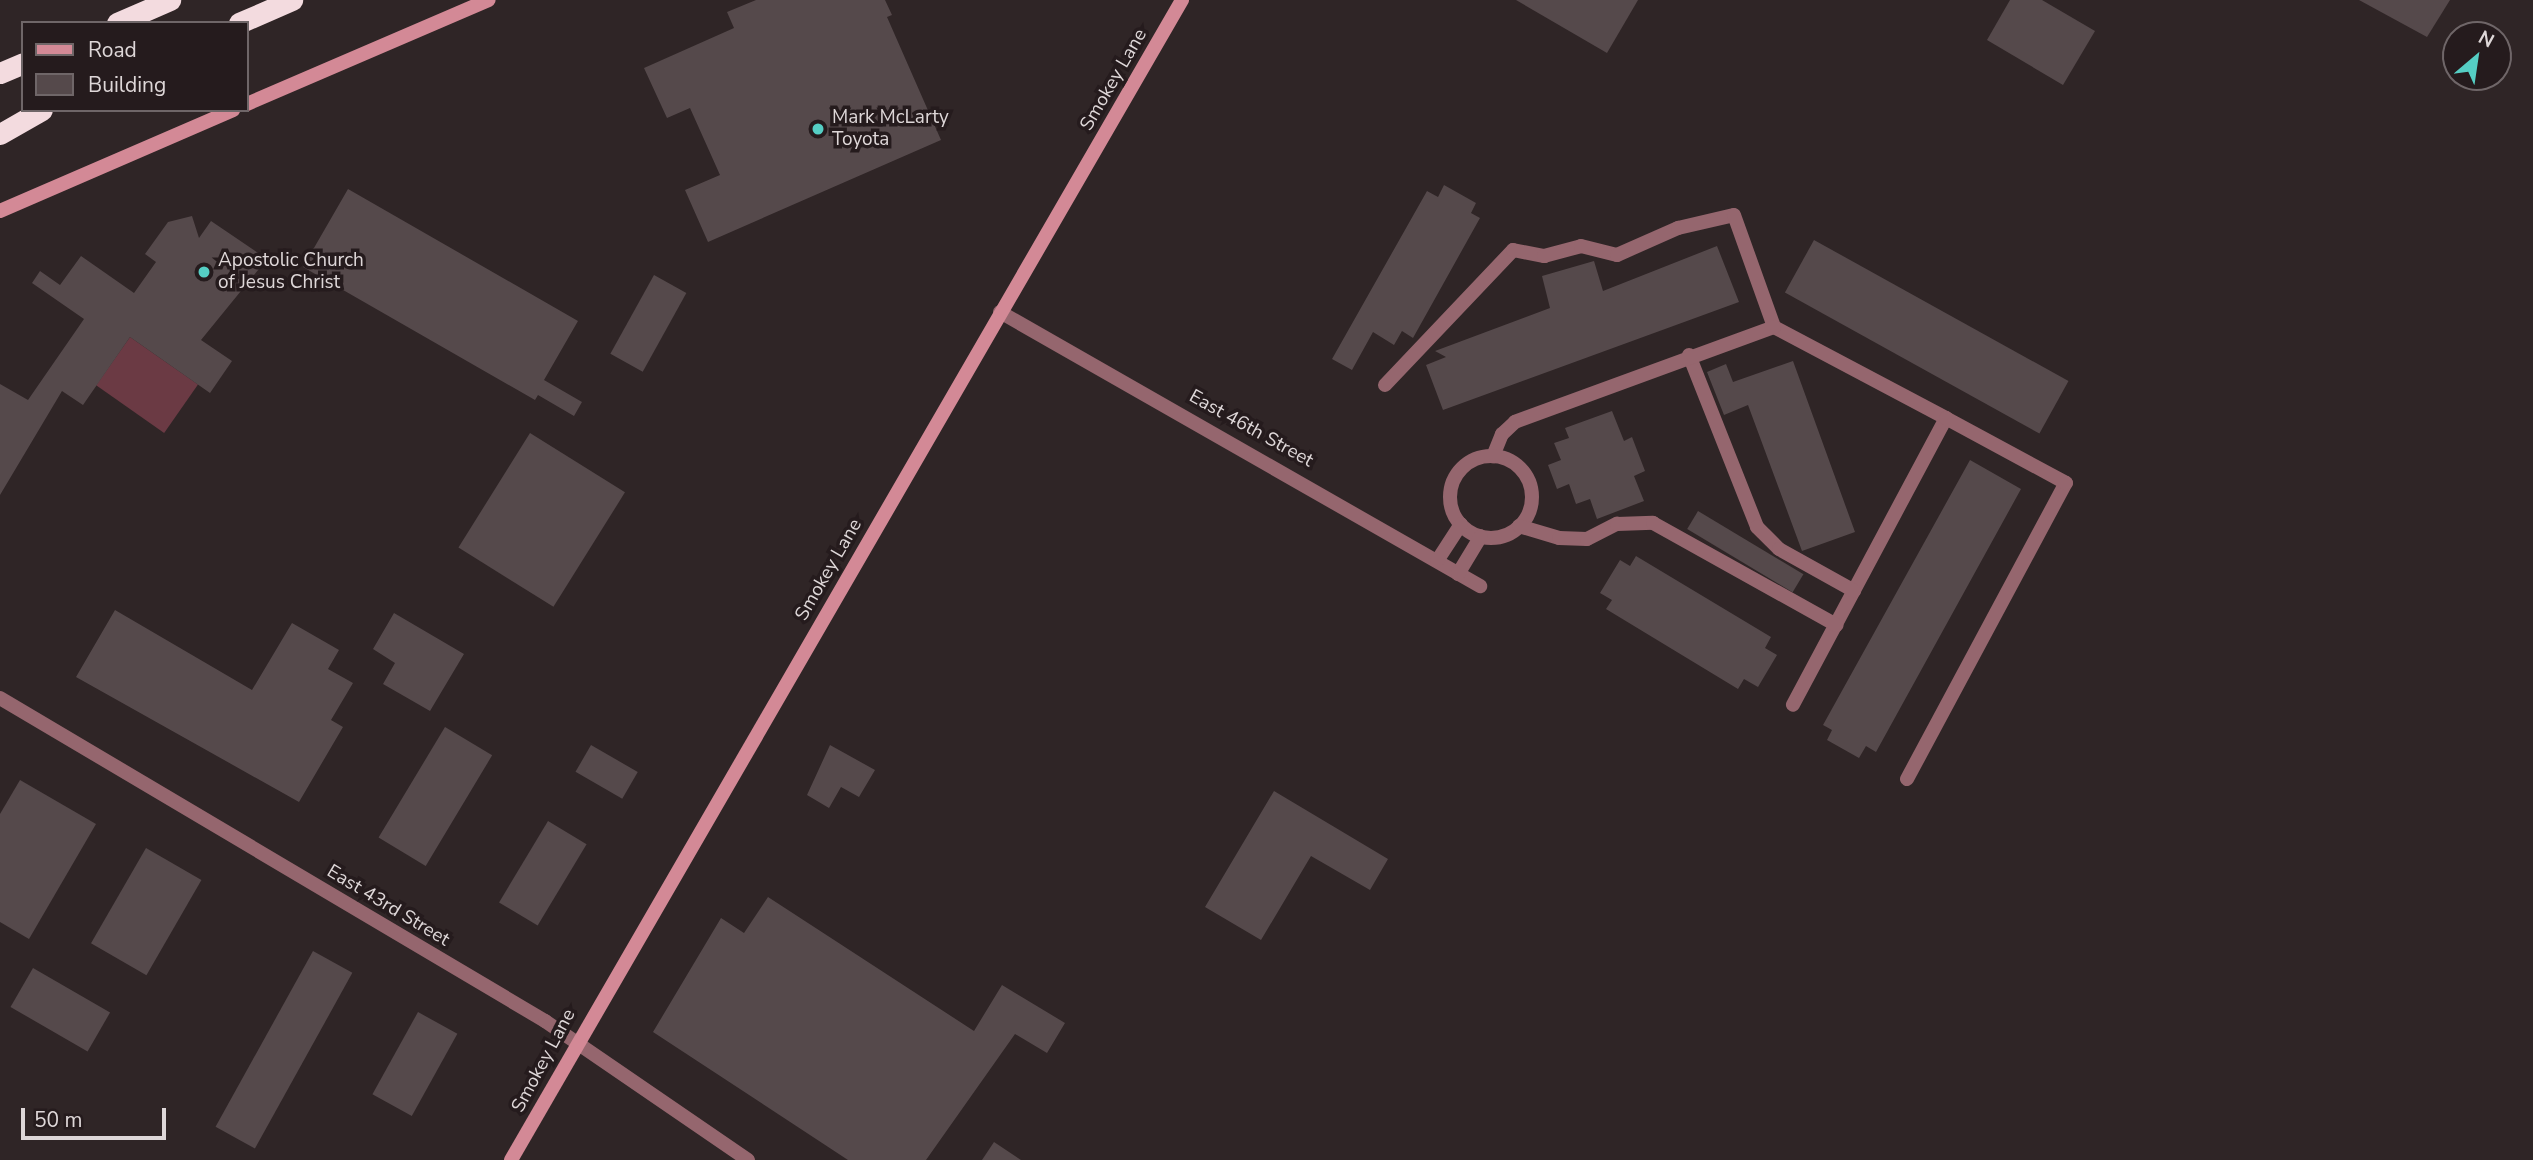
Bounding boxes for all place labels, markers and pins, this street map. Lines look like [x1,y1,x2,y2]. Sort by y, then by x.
place label: Mark McLarty Toyota [832,107,949,151]
marker: Mark McLarty Toyota [810,121,826,137]
place label: Apostolic Church of Jesus Christ [218,250,364,294]
marker: Apostolic Church of Jesus Christ [196,264,212,280]

